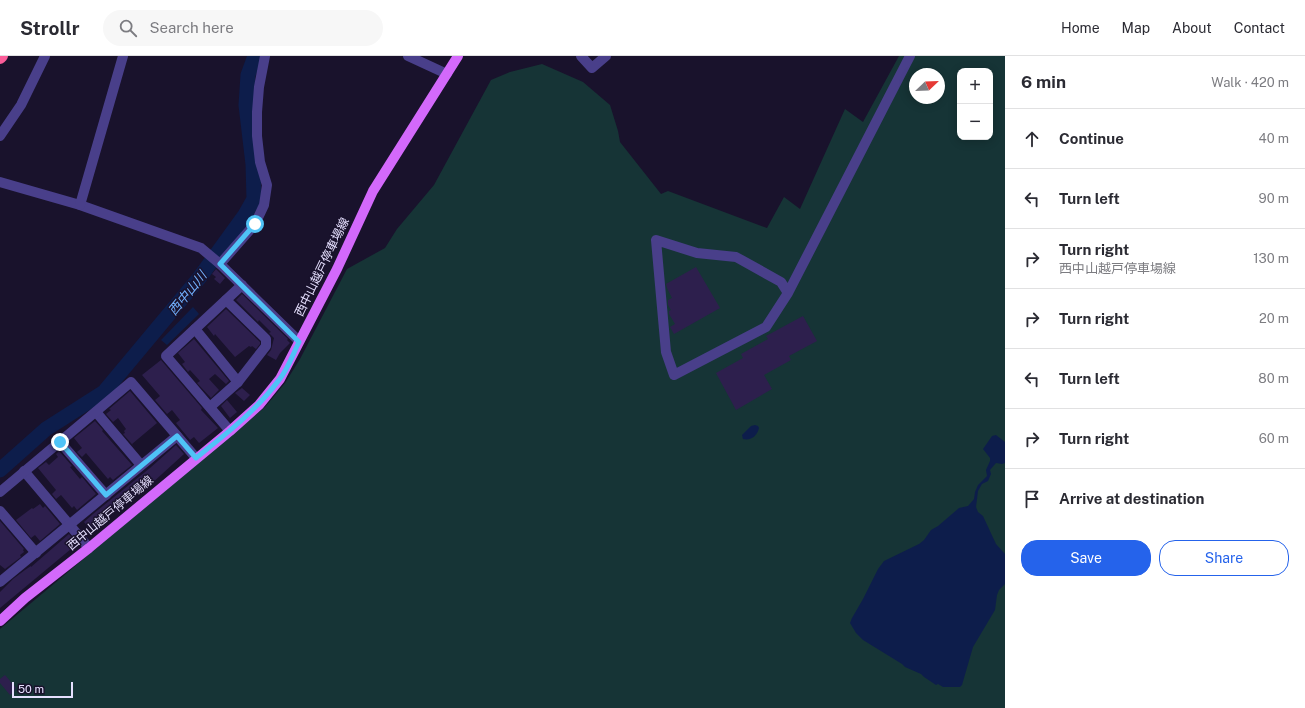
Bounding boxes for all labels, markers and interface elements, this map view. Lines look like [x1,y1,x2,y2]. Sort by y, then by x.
search box [103,10,383,46]
text: Strollr [20,17,79,39]
icon: search [117,17,139,39]
text: Search here [149,19,234,36]
text: Home [1061,20,1100,36]
text: Map [1122,20,1150,36]
text: About [1172,20,1212,36]
text: Contact [1234,20,1285,36]
north arrow [909,68,945,104]
map controls [957,68,993,140]
button: + [957,68,993,104]
text: 6 min [1021,72,1066,92]
text: Walk · 420 m [1211,75,1289,90]
button: − [957,104,993,140]
icon: ahead [1021,128,1043,150]
text: Continue [1059,130,1124,147]
text: 40 m [1258,131,1289,146]
icon: left [1021,188,1043,210]
text: Turn left [1059,190,1120,207]
text: 90 m [1259,191,1289,206]
route start [246,215,264,233]
street label: 西中山越戸停車場線 [292,215,352,319]
text: Turn right [1059,241,1129,258]
icon: right [1021,248,1043,270]
text: 130 m [1253,251,1289,266]
text: 西中山越戸停車場線 [1059,261,1176,276]
water label: 西中山川 [165,267,211,318]
icon: right [1021,308,1043,330]
text: Turn right [1059,310,1129,327]
text: 20 m [1259,311,1289,326]
icon: left [1021,368,1043,390]
text: Turn left [1059,370,1120,387]
text: 80 m [1258,371,1289,386]
icon: right [1021,428,1043,450]
text: Turn right [1059,430,1129,447]
text: 60 m [1259,431,1289,446]
route end [51,433,69,451]
street label: 西中山越戸停車場線 [64,473,156,553]
icon: arrive [1021,488,1043,510]
text: Arrive at destination [1059,490,1204,507]
button: Save [1021,540,1151,576]
button: Share [1159,540,1289,576]
scale bar [12,680,73,699]
text: 50 m [18,683,44,695]

